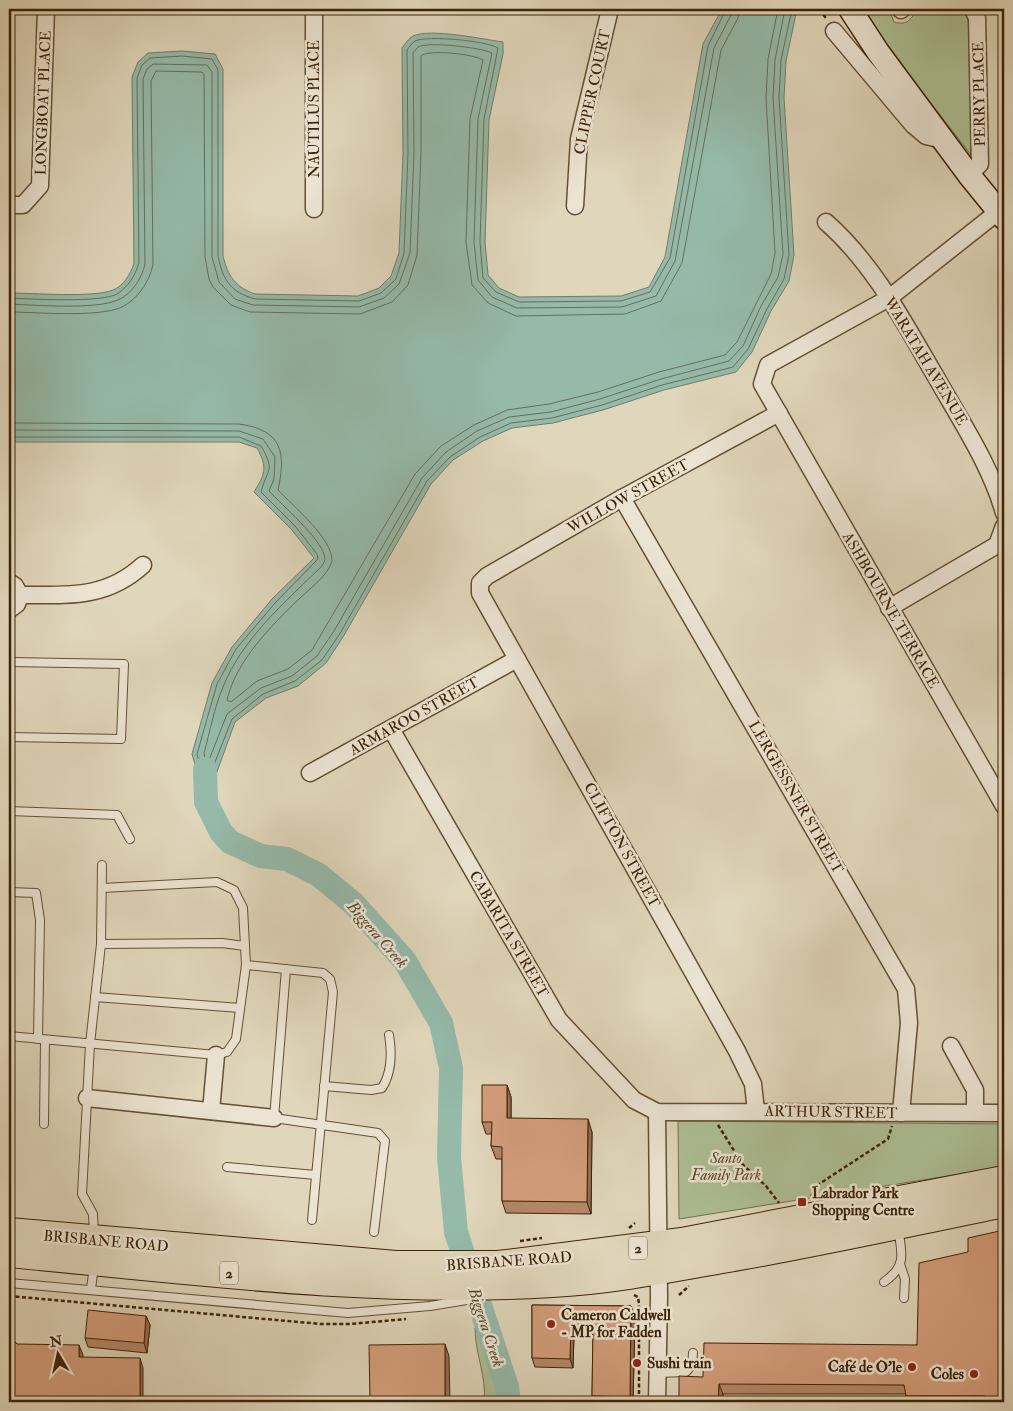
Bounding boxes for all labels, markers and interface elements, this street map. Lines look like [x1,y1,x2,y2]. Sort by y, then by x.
street label: CLIPPER COURT [570,28,615,156]
street label: LONGBOAT PLACE [31,30,56,176]
street label: NAUTILUS PLACE [305,40,324,178]
street label: PERRY PLACE [969,41,990,147]
street label: WARATAH AVENUE [879,293,971,429]
street label: WILLOW STREET [563,455,692,538]
street label: ASHBOURNE TERRACE [838,528,943,692]
street label: ARMAROO STREET [345,673,482,760]
street label: LERGESSNER STREET [744,717,847,877]
street label: CLIFTON STREET [579,779,664,911]
street label: CABARITA STREET [465,868,553,1001]
water label: Biggera Creek [342,896,412,973]
street label: ARTHUR STREET [763,1102,898,1123]
park label: Santo Family Park [690,1149,761,1185]
place label: Labrador Park Shopping Centre [812,1184,915,1221]
marker: Labrador Park Shopping Centre [796,1196,808,1208]
street label: BRISBANE ROAD [42,1227,169,1256]
road number: 2 [629,1236,647,1260]
street label: BRISBANE ROAD [446,1248,572,1275]
road number: 2 [220,1262,238,1284]
water label: Biggera Creek [463,1284,508,1370]
place label: Cameron Caldwell - MP for Fadden [561,1306,671,1342]
marker: Cameron Caldwell - MP for Fadden [545,1318,557,1330]
north arrow [32,1328,82,1378]
text: N [48,1332,64,1351]
place label: Sushi train [647,1354,712,1373]
marker: Sushi train [631,1357,643,1369]
place label: Café de O'le [828,1358,903,1377]
marker: Café de O'le [906,1361,918,1373]
place label: Coles [931,1365,964,1384]
marker: Coles [968,1368,980,1380]

